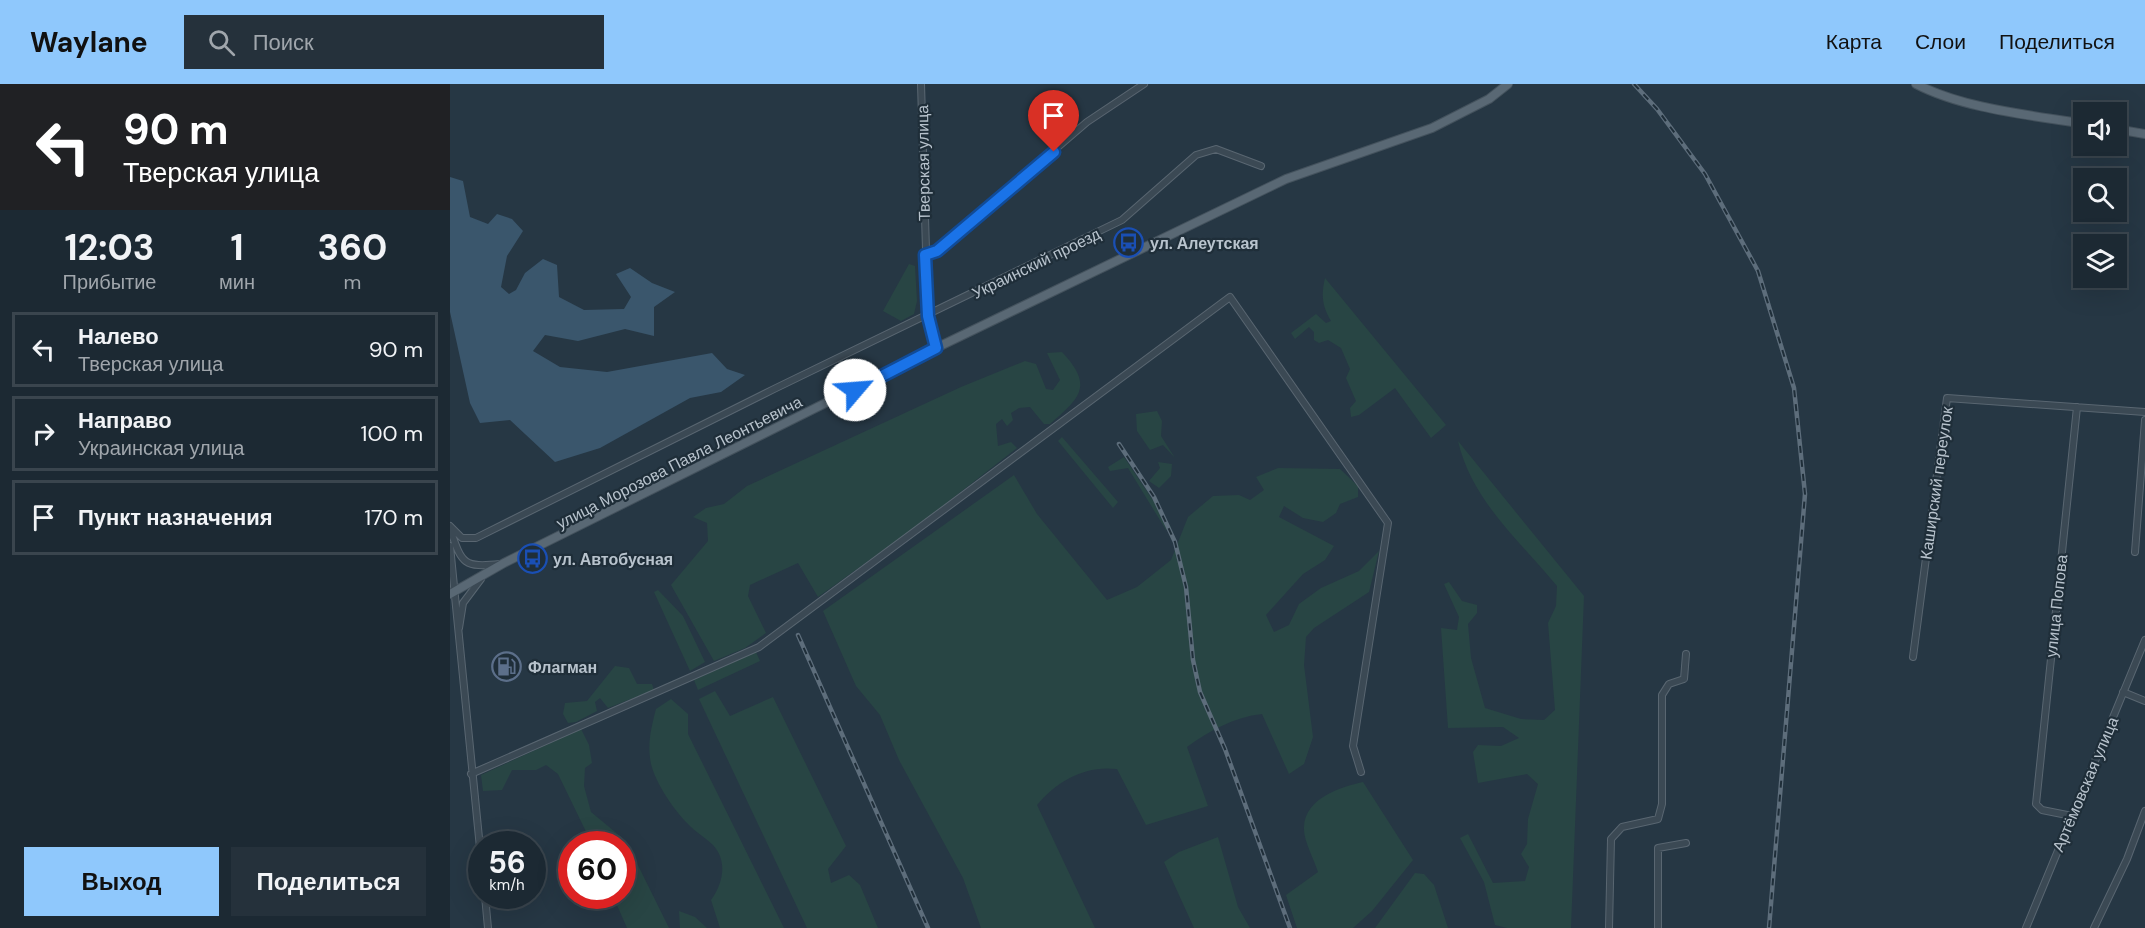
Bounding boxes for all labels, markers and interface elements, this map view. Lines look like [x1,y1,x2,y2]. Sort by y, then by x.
search box [184,15,604,69]
text: Waylane [30,24,148,61]
icon: search [205,26,238,59]
text: Поиск [253,28,314,57]
text: Карта [1826,28,1882,56]
text: Слои [1915,28,1966,56]
text: Поделиться [1999,28,2115,56]
pin [1028,90,1079,152]
icon: arrive [1037,99,1070,132]
text: 90 m [123,102,229,157]
map controls [2073,102,2127,288]
button: sound [2073,102,2127,156]
street label: Тверская улица [912,105,935,221]
icon: left [24,108,102,186]
text: Тверская улица [123,155,319,190]
button: search [2073,168,2127,222]
street label: Украинский проезд [968,223,1105,304]
text: 12:03 [64,224,155,271]
text: 1 [230,224,244,271]
text: 360 [318,224,387,271]
bus stop icon: ул. Алеутская [1113,227,1145,259]
place label: ул. Алеутская [1150,233,1259,254]
button: layers [2073,234,2127,288]
text: Прибытие [63,269,157,295]
text: мин [219,269,255,295]
text: m [344,269,361,295]
text: Налево [78,322,159,351]
icon: left [27,333,60,366]
text: 90 m [369,335,423,364]
text: Тверская улица [78,351,223,377]
position arrow [823,358,887,422]
street label: улица Морозова Павла Леонтьевича [553,391,806,534]
street label: Каширский переулок [1915,404,1958,561]
text: Направо [78,406,172,435]
icon: right [27,417,60,450]
text: 100 m [361,419,423,448]
text: Украинская улица [78,435,244,461]
icon: arrive [27,501,60,534]
text: Пункт назначения [78,503,273,532]
text: 170 m [364,503,423,532]
bus stop icon: ул. Автобусная [516,543,548,575]
place label: ул. Автобусная [553,549,673,570]
street label: улица Попова [2041,553,2072,659]
fuel station icon: Флагман [491,651,523,683]
place label: Флагман [528,657,597,678]
street label: Артёмовская улица [2048,713,2123,855]
speed limit sign: 60 [558,831,636,909]
text: 56 [488,843,526,882]
button: Выход [24,847,219,916]
button: Поделиться [231,847,426,916]
text: km/h [489,875,525,895]

